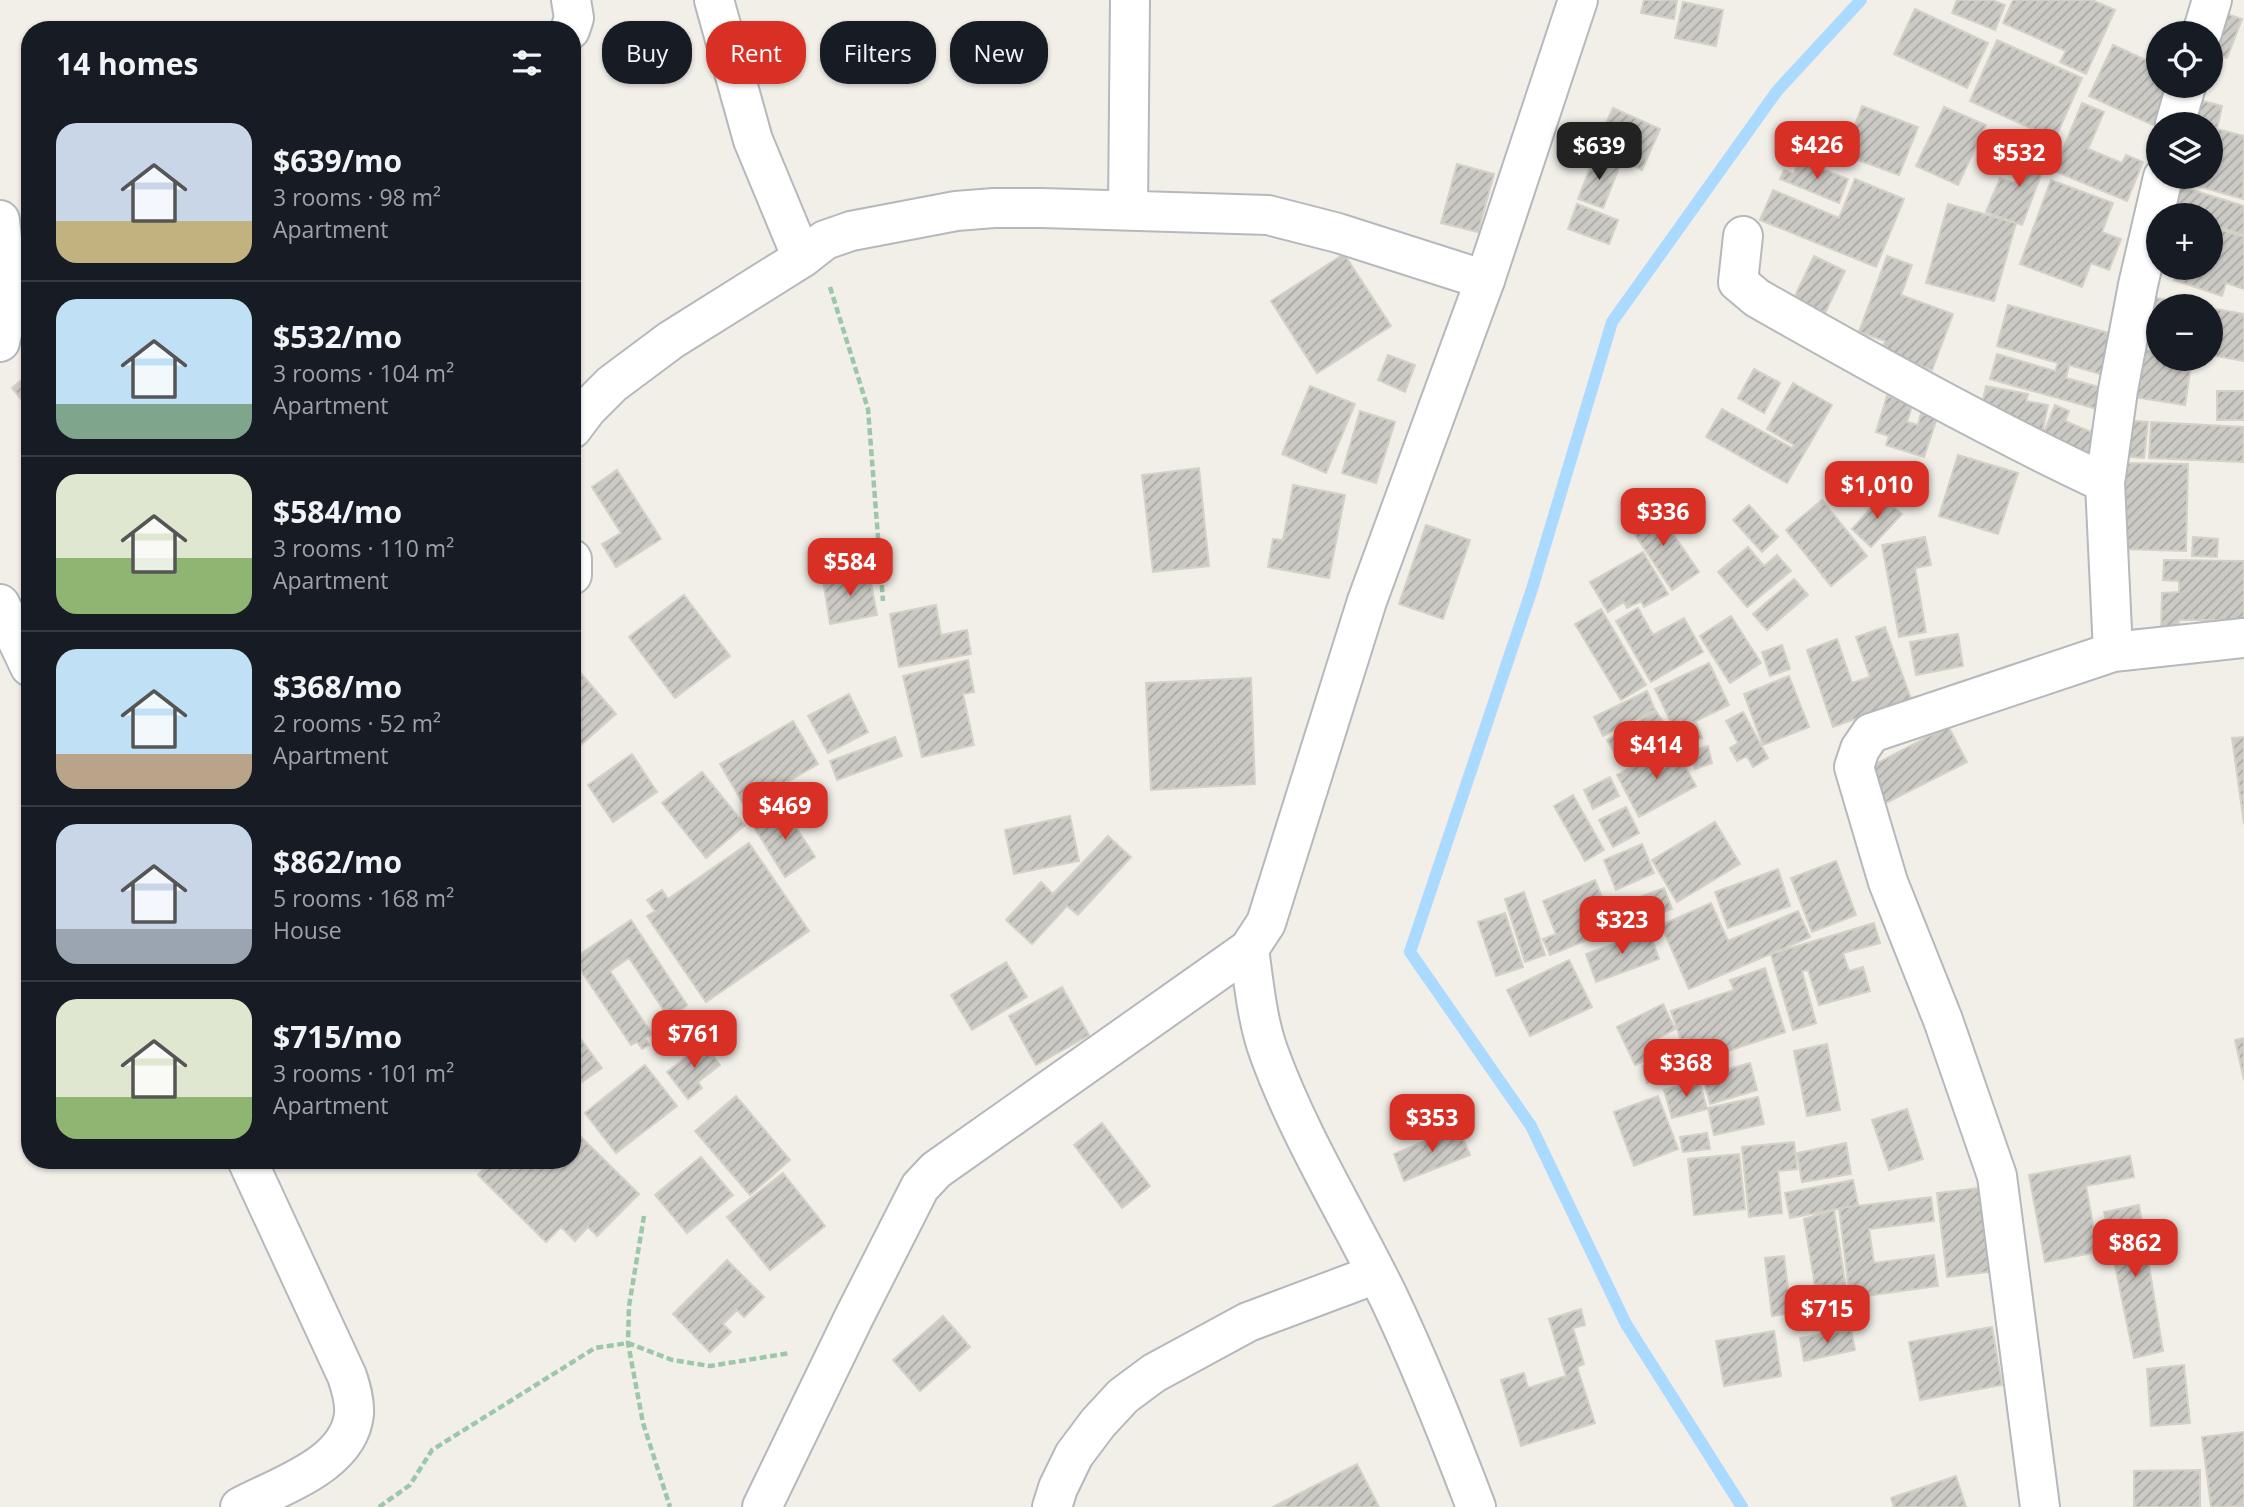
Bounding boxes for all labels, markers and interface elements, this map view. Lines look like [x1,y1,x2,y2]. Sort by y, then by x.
chip: Buy [602,21,692,84]
chip: Rent [706,21,806,84]
chip: Filters [820,21,936,84]
chip: New [950,21,1048,84]
map controls [2146,21,2223,371]
button: locate [2146,21,2223,98]
text: 14 homes [56,43,199,84]
icon: filters [508,44,546,82]
button: layers [2146,112,2223,189]
pin: $639 [1558,122,1640,182]
pin: $426 [1776,122,1858,181]
text: $426 [1791,128,1843,160]
text: $639 [1573,129,1625,161]
pin: $532 [1978,130,2060,189]
text: $532 [1993,136,2045,168]
text: $639/mo [273,140,402,181]
icon: home [112,151,196,235]
text: 3 rooms · 98 m² [273,181,441,213]
button: + [2146,203,2223,280]
text: Apartment [273,213,389,245]
button: − [2146,294,2223,371]
text: $532/mo [273,316,402,357]
icon: home [112,327,196,411]
text: 3 rooms · 104 m² [273,357,454,389]
text: Apartment [273,389,389,421]
pin: $1,010 [1820,462,1934,521]
text: $1,010 [1841,468,1913,500]
pin: $336 [1622,489,1704,548]
text: $584/mo [273,491,402,532]
text: $336 [1637,495,1689,527]
icon: home [112,502,196,586]
text: 3 rooms · 110 m² [273,532,454,564]
pin: $584 [809,538,891,598]
text: $584 [824,545,876,577]
text: Apartment [273,564,389,596]
text: $368/mo [273,666,402,707]
icon: home [112,677,196,761]
text: 2 rooms · 52 m² [273,707,441,739]
pin: $414 [1615,722,1697,781]
text: $414 [1630,728,1682,760]
text: Apartment [273,739,389,771]
pin: $469 [744,782,826,842]
text: $469 [759,789,811,821]
text: $862/mo [273,841,402,882]
icon: home [112,852,196,936]
text: 5 rooms · 168 m² [273,882,454,914]
pin: $323 [1581,897,1663,956]
text: $323 [1596,903,1648,935]
text: House [273,914,342,946]
pin: $761 [653,1010,735,1070]
text: $715/mo [273,1016,402,1057]
text: $761 [668,1017,720,1049]
icon: home [112,1027,196,1111]
pin: $368 [1645,1040,1727,1099]
text: $368 [1660,1046,1712,1078]
text: 3 rooms · 101 m² [273,1057,454,1089]
text: Apartment [273,1089,389,1121]
pin: $353 [1391,1094,1473,1154]
text: $353 [1406,1101,1458,1133]
pin: $862 [2094,1220,2176,1279]
text: $862 [2109,1226,2161,1258]
pin: $715 [1786,1286,1868,1345]
text: $715 [1801,1292,1853,1324]

